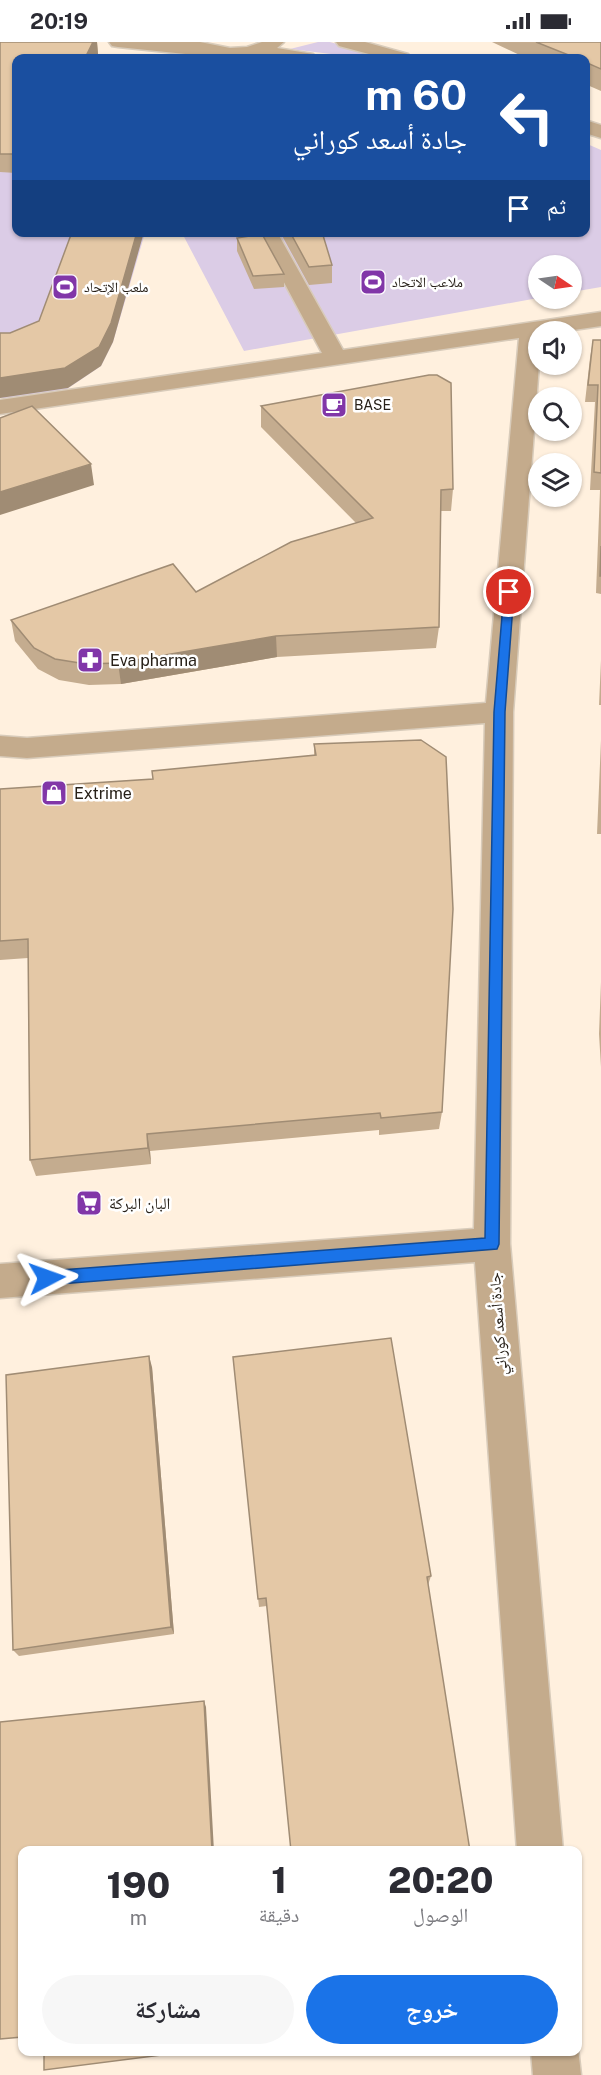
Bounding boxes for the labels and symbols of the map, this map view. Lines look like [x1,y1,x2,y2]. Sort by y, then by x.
north arrow [528,255,582,309]
sports icon: ملاعب الاتحاد [358,267,388,297]
sports icon: ملعب الإتحاد [50,272,80,302]
place label: ملاعب الاتحاد [392,274,463,290]
place label: ملعب الإتحاد [84,279,149,296]
cafe icon: BASE [319,390,349,420]
place label: BASE [354,397,391,413]
pin [483,566,534,617]
pharmacy icon: Eva pharma [75,645,105,675]
place label: Eva pharma [110,651,197,670]
shop icon: Extrime [39,778,69,808]
place label: Extrime [74,784,132,803]
supermarket icon: البان البركة [74,1188,104,1218]
place label: البان البركة [109,1194,170,1214]
position arrow [15,1246,79,1310]
street label: جادة أسعد كوراني [485,1272,514,1376]

